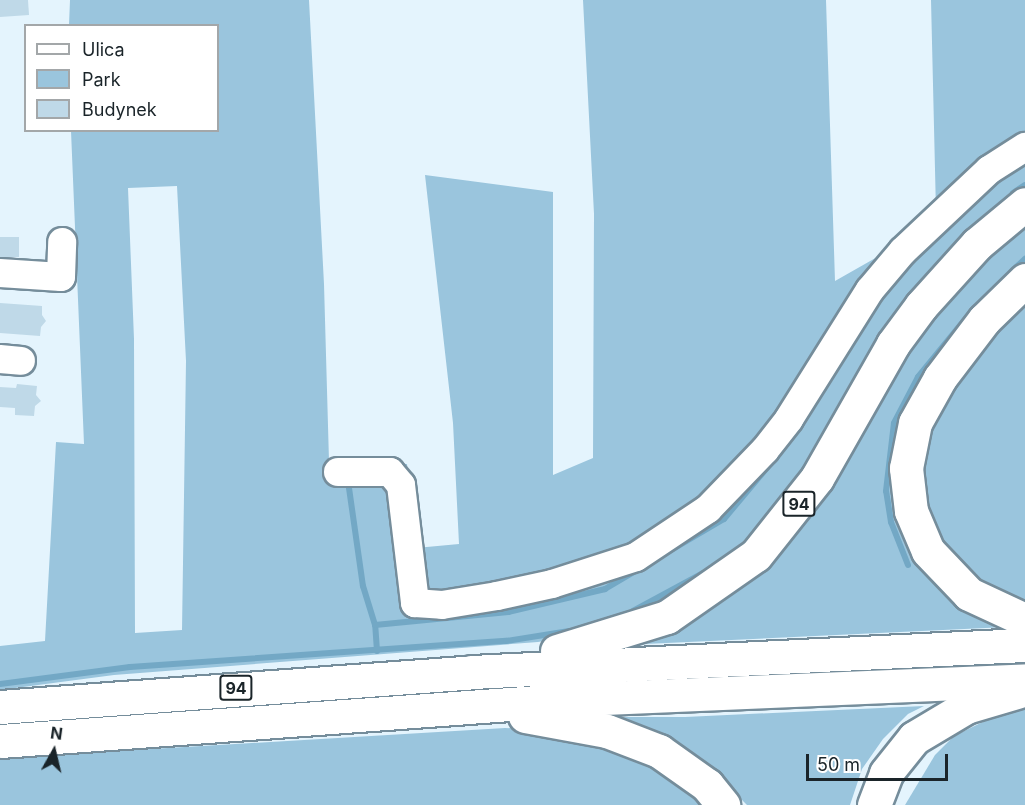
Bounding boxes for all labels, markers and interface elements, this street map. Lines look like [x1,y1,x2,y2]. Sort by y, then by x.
legend [24,24,219,132]
text: Ulica [82,39,125,60]
text: Park [82,69,121,90]
text: Budynek [82,99,157,120]
road number: 94 [781,491,817,517]
road number: 94 [218,675,254,701]
north arrow [24,721,84,781]
text: N [49,722,64,744]
scale bar [809,742,952,780]
text: 50 m [817,754,860,775]

